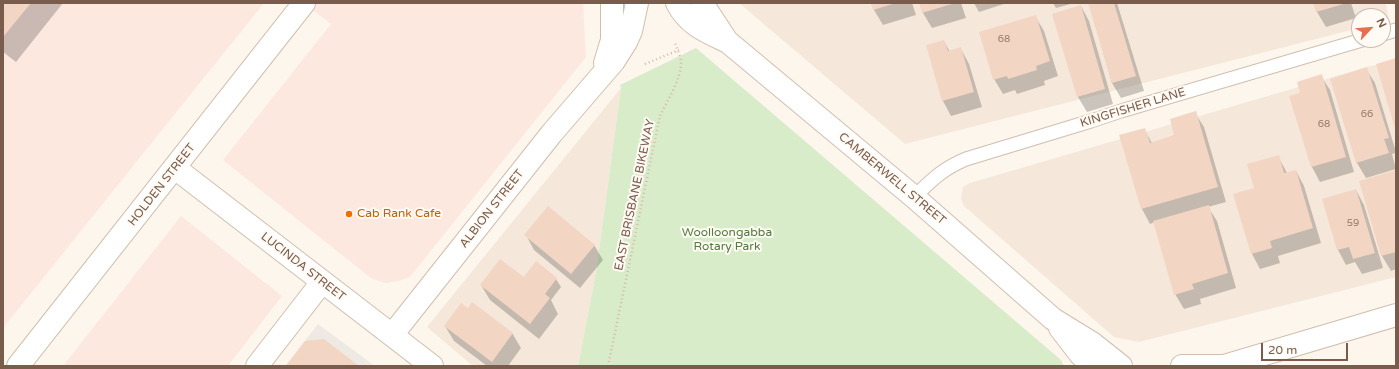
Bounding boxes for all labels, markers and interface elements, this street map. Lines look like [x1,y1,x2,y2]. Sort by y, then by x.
north arrow [1351,8,1391,48]
text: N [1374,16,1389,30]
house number: 68 [998,33,1010,45]
street label: KINGFISHER LANE [1078,85,1188,131]
house number: 66 [1361,108,1373,120]
street label: EAST BRISBANE BIKEWAY [612,118,658,272]
house number: 68 [1318,118,1330,130]
street label: CAMBERWELL STREET [835,130,949,228]
street label: HOLDEN STREET [125,141,199,229]
street label: ALBION STREET [457,167,527,251]
place label: Cab Rank Cafe [357,207,441,221]
marker: Cab Rank Cafe [344,209,354,219]
house number: 59 [1347,217,1359,229]
park label: Woolloongabba Rotary Park [682,226,772,254]
street label: LUCINDA STREET [258,229,348,305]
scale bar [1263,335,1350,361]
text: 20 m [1268,343,1297,357]

